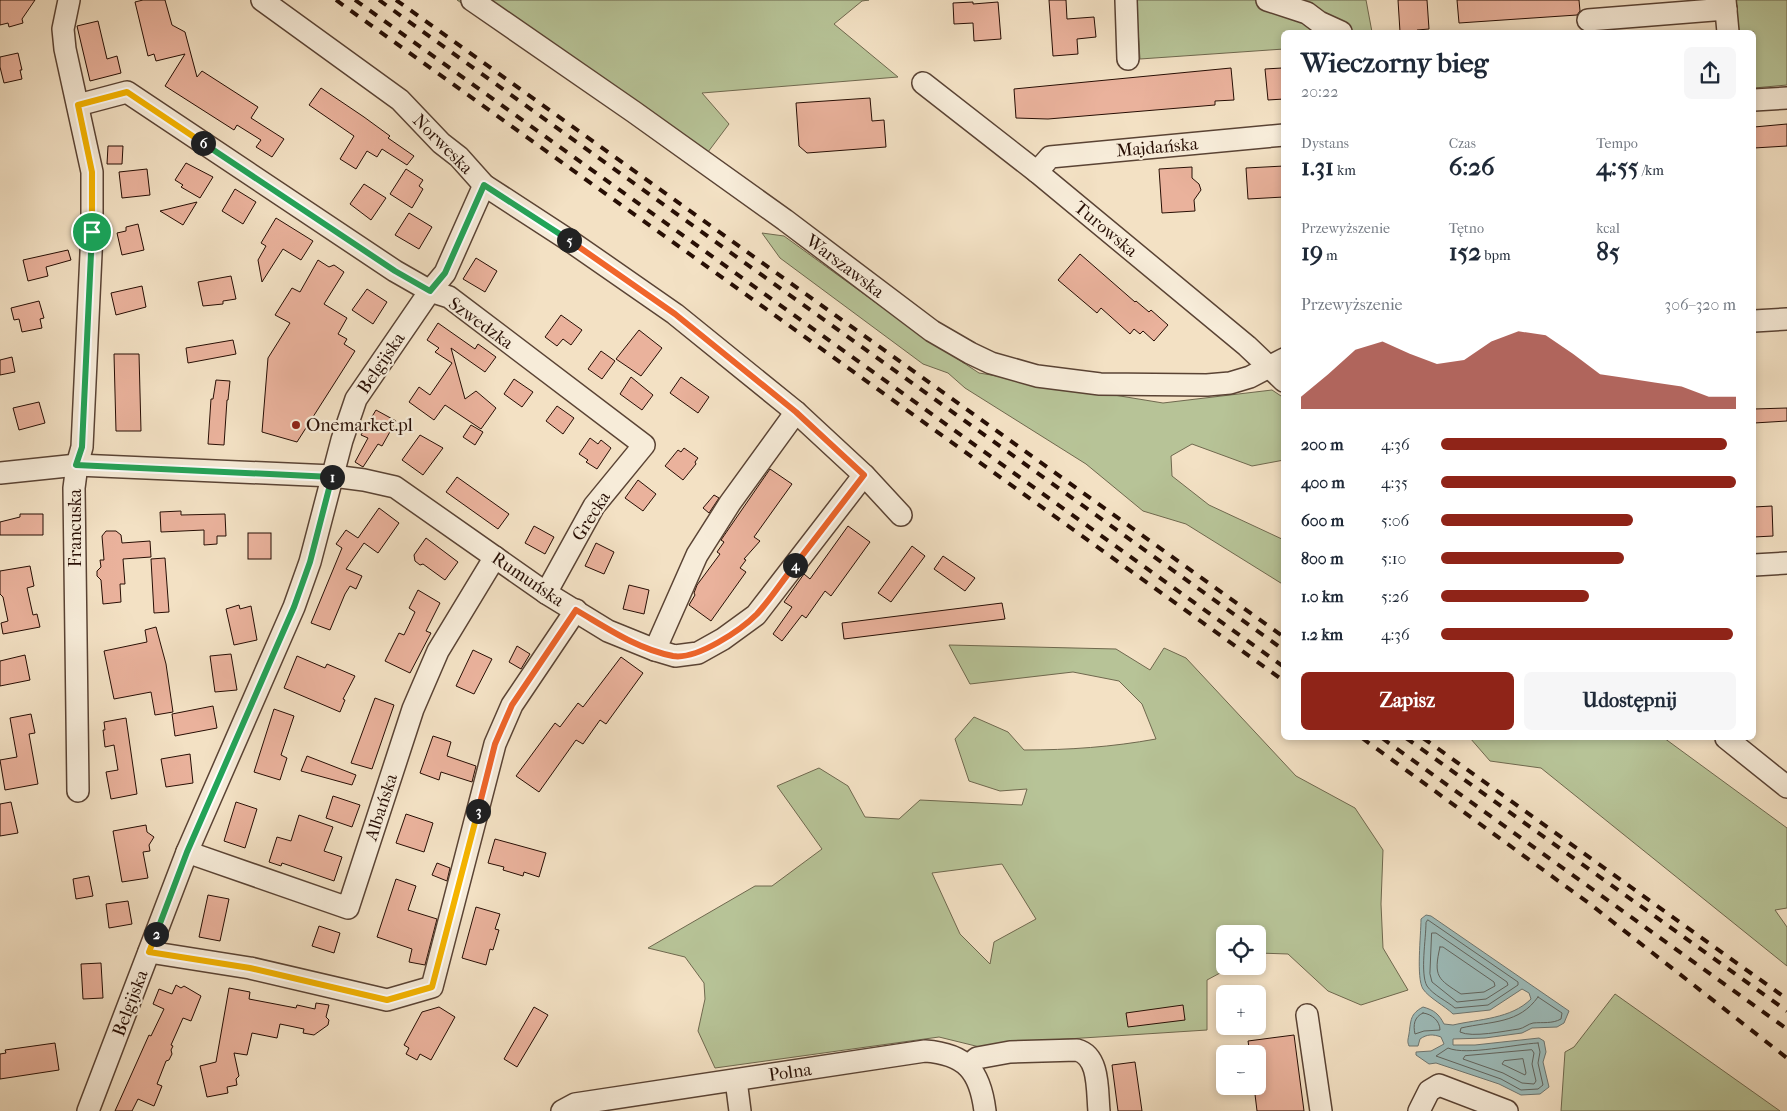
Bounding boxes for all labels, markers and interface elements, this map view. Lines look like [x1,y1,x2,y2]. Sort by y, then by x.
text: Wieczorny bieg [1301,46,1489,79]
button: share [1684,47,1736,99]
text: 20:22 [1301,82,1338,101]
street label: Norweska [408,110,477,179]
pin: 6 [190,130,216,156]
street label: Majdańska [1115,133,1200,162]
text: 6 [200,135,207,152]
text: Dystans [1301,135,1349,152]
text: Czas [1449,135,1476,152]
text: Tempo [1596,135,1638,152]
text: 1.31 [1301,152,1334,181]
text: 6:26 [1449,152,1495,181]
text: 4:55 [1596,152,1639,181]
text: km [1334,162,1356,179]
text: /km [1639,162,1664,179]
street label: Turowska [1070,197,1142,262]
pin [71,211,113,253]
icon: arrive [78,218,106,246]
text: Przewyższenie [1301,220,1390,237]
text: Tętno [1449,220,1484,237]
text: kcal [1596,220,1620,237]
pin: 5 [556,228,582,252]
street label: Warszawska [801,230,889,303]
text: 5 [566,232,573,249]
text: 19 [1301,237,1323,266]
text: 152 [1449,237,1481,266]
text: 85 [1596,237,1620,266]
text: m [1323,247,1338,264]
text: bpm [1481,247,1511,264]
street label: Szwedzka [444,293,518,354]
text: Przewyższenie [1301,295,1403,314]
text: 306–320 m [1665,295,1736,314]
street label: Belgijska [353,328,410,398]
place label: Onemarket.pl [306,415,413,436]
marker: Onemarket.pl [290,419,302,431]
text: 200 m [1301,435,1344,454]
text: 4:36 [1381,435,1410,454]
pin: 1 [320,464,344,490]
text: 1 [330,469,335,486]
text: 400 m [1301,473,1345,492]
text: 4:35 [1381,473,1408,492]
street label: Grecka [568,487,615,545]
street label: Francuska [65,488,86,567]
text: 600 m [1301,511,1344,530]
text: 5:06 [1381,511,1409,530]
street label: Rumuńska [488,548,568,612]
text: 800 m [1301,549,1343,568]
text: 5:10 [1381,549,1406,568]
pin: 4 [782,552,808,578]
text: 4 [791,557,800,574]
text: 1.0 km [1301,587,1344,606]
text: 5:26 [1381,587,1409,606]
text: 1.2 km [1301,625,1343,644]
text: 4:36 [1381,625,1410,644]
button: Zapisz [1301,672,1514,730]
button: Udostępnij [1524,672,1736,730]
street label: Albańska [361,770,402,844]
pin: 3 [466,798,490,824]
text: 3 [476,803,481,820]
pin: 2 [144,922,168,946]
map controls [1216,925,1266,1095]
button: locate [1216,925,1266,975]
text: 2 [153,926,160,943]
street label: Belgijska [108,966,153,1039]
button: + [1216,985,1266,1035]
button: − [1216,1045,1266,1095]
street label: Polna [767,1059,814,1086]

